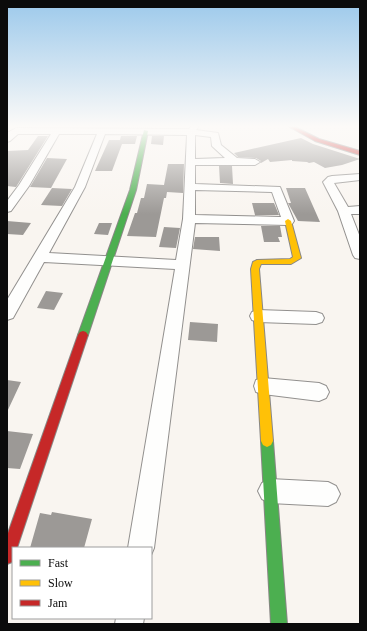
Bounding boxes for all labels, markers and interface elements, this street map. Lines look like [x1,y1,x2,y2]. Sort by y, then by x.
legend [12,547,152,619]
text: Fast [48,556,69,570]
text: Slow [48,576,73,590]
text: Jam [48,596,68,610]

